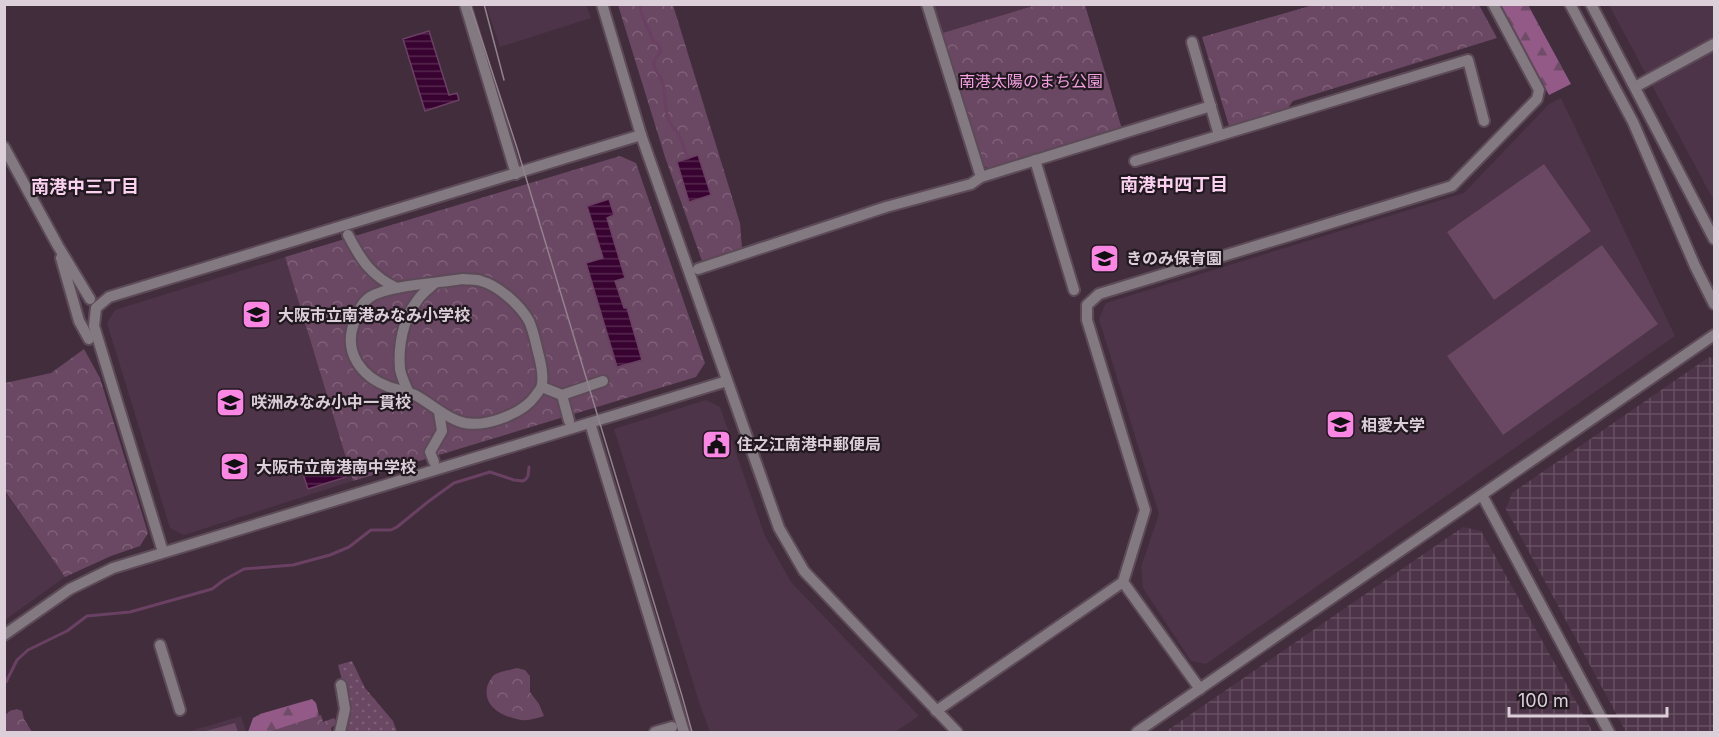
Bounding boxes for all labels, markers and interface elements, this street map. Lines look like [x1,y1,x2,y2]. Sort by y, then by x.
park label: 南港太陽のまち公園 [959,71,1103,91]
district label: 南港中四丁目 [1120,174,1228,195]
district label: 南港中三丁目 [31,176,139,197]
school or university icon: きのみ保育園 [1089,242,1121,274]
place label: きのみ保育園 [1126,248,1222,268]
school or university icon: 大阪市立南港みなみ小学校 [241,299,273,331]
place label: 大阪市立南港みなみ小学校 [278,305,470,325]
school or university icon: 咲洲みなみ小中一貫校 [214,386,246,418]
place label: 咲洲みなみ小中一貫校 [251,392,411,412]
school or university icon: 相愛大学 [1324,409,1356,441]
place label: 相愛大学 [1361,415,1425,435]
public building icon: 住之江南港中郵便局 [700,428,732,460]
place label: 住之江南港中郵便局 [736,434,881,454]
school or university icon: 大阪市立南港南中学校 [219,451,251,483]
place label: 大阪市立南港南中学校 [256,457,416,477]
scale bar [1509,680,1666,718]
text: 100 m [1518,690,1569,711]

